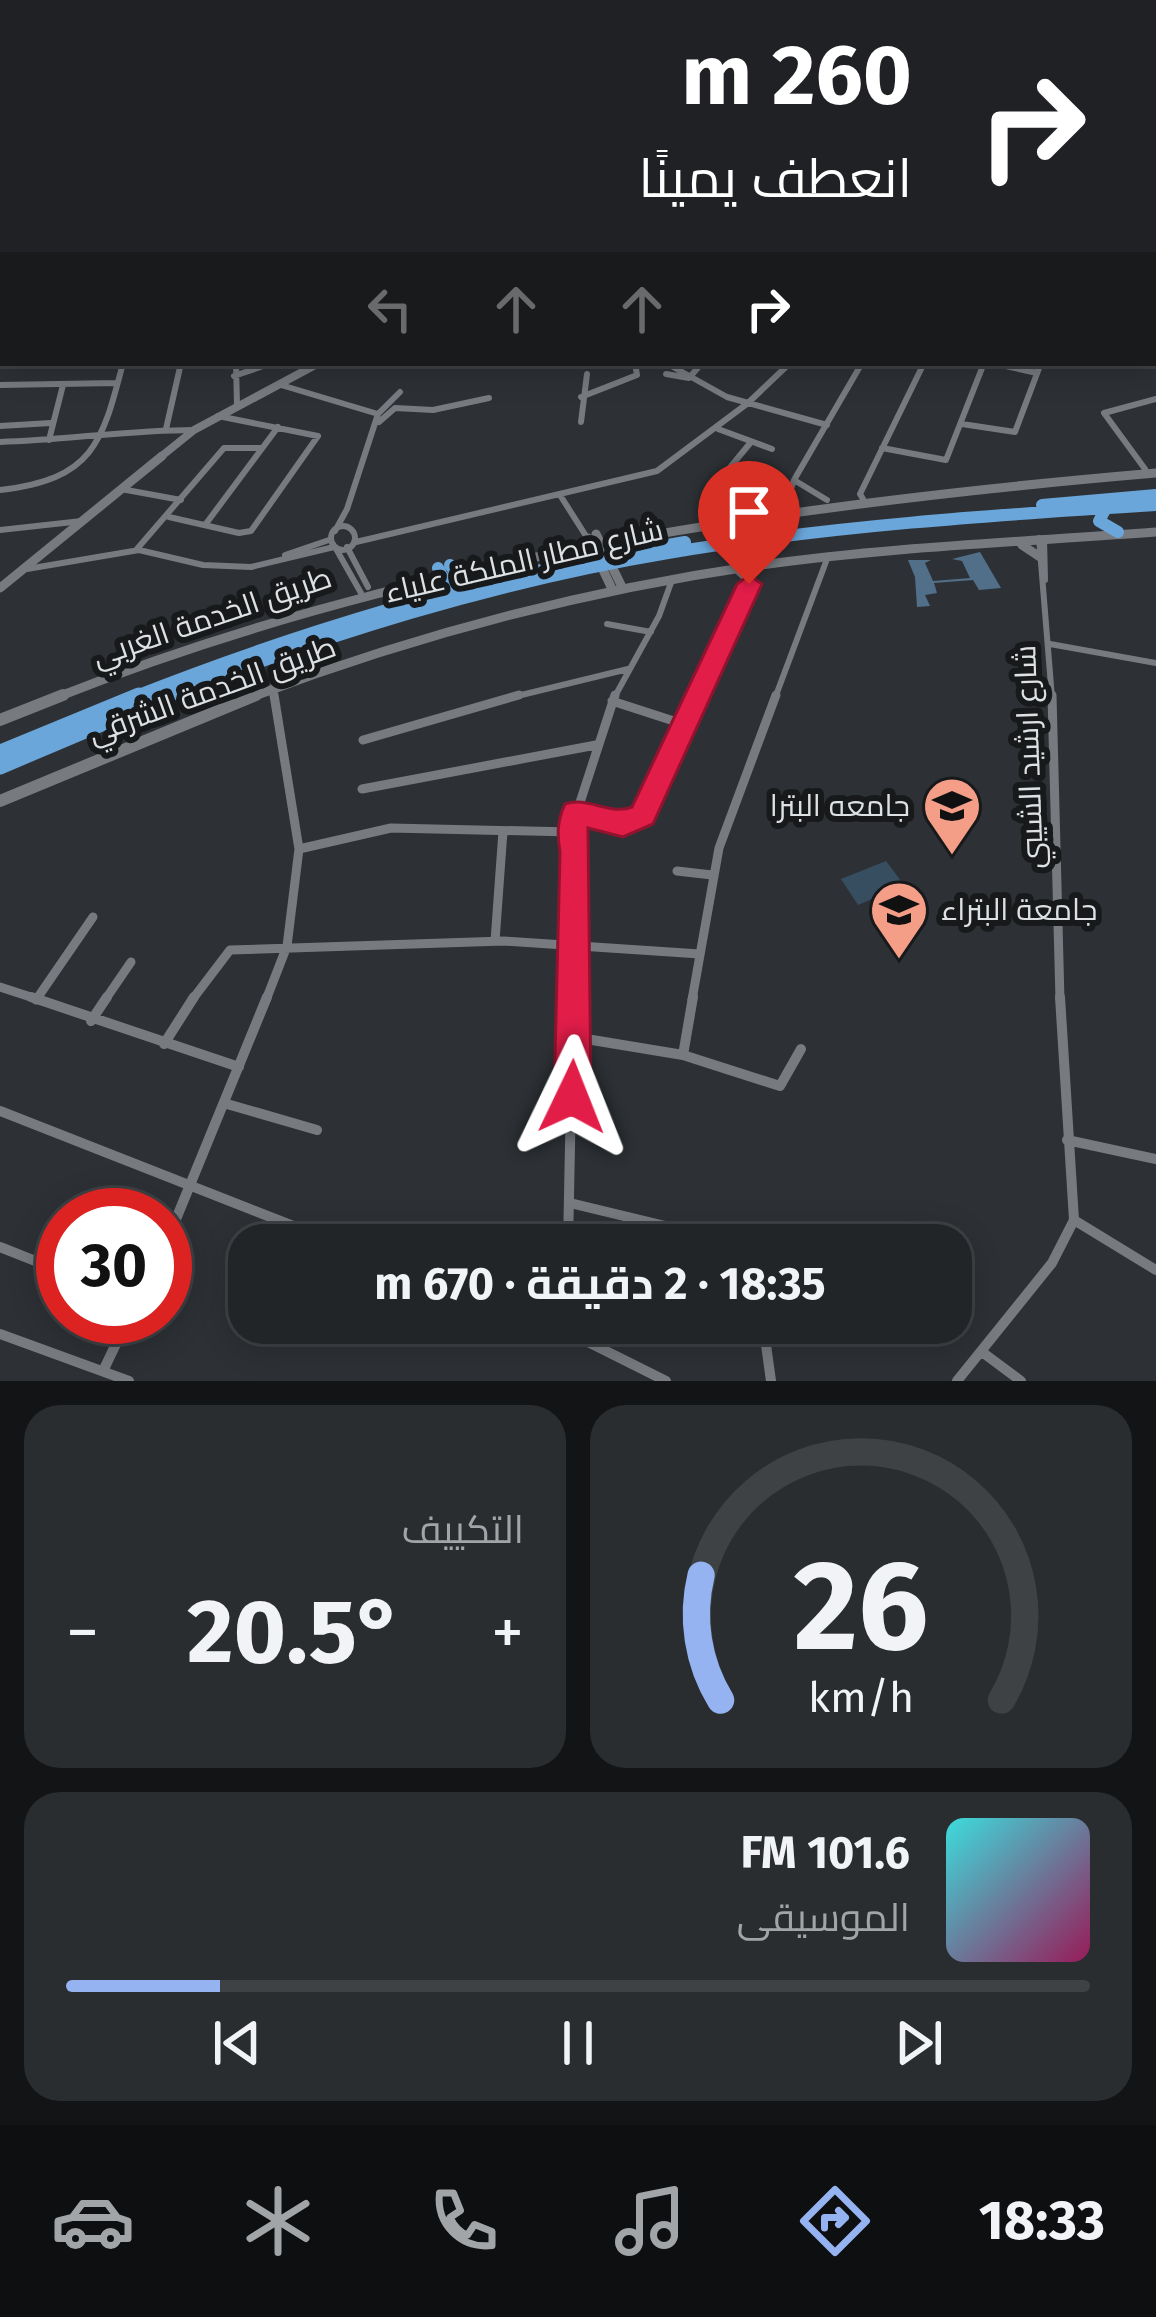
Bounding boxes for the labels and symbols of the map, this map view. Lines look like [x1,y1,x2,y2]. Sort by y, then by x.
pin [698,461,800,584]
street label: شارع مطار الملكة علياء [381,511,667,612]
street label: طريق الخدمة الغربي [88,559,338,680]
street label: طريق الخدمة الشرقي [83,628,342,756]
street label: شارع ارشيد الشيبي [1007,644,1056,870]
school or university icon: جامعه البترا [921,775,983,857]
place label: جامعه البترا [770,788,910,824]
school or university icon: جامعة البتراء [868,879,930,961]
place label: جامعة البتراء [941,892,1097,928]
position arrow [509,1034,635,1160]
speed limit sign: 30 [36,1188,192,1344]

